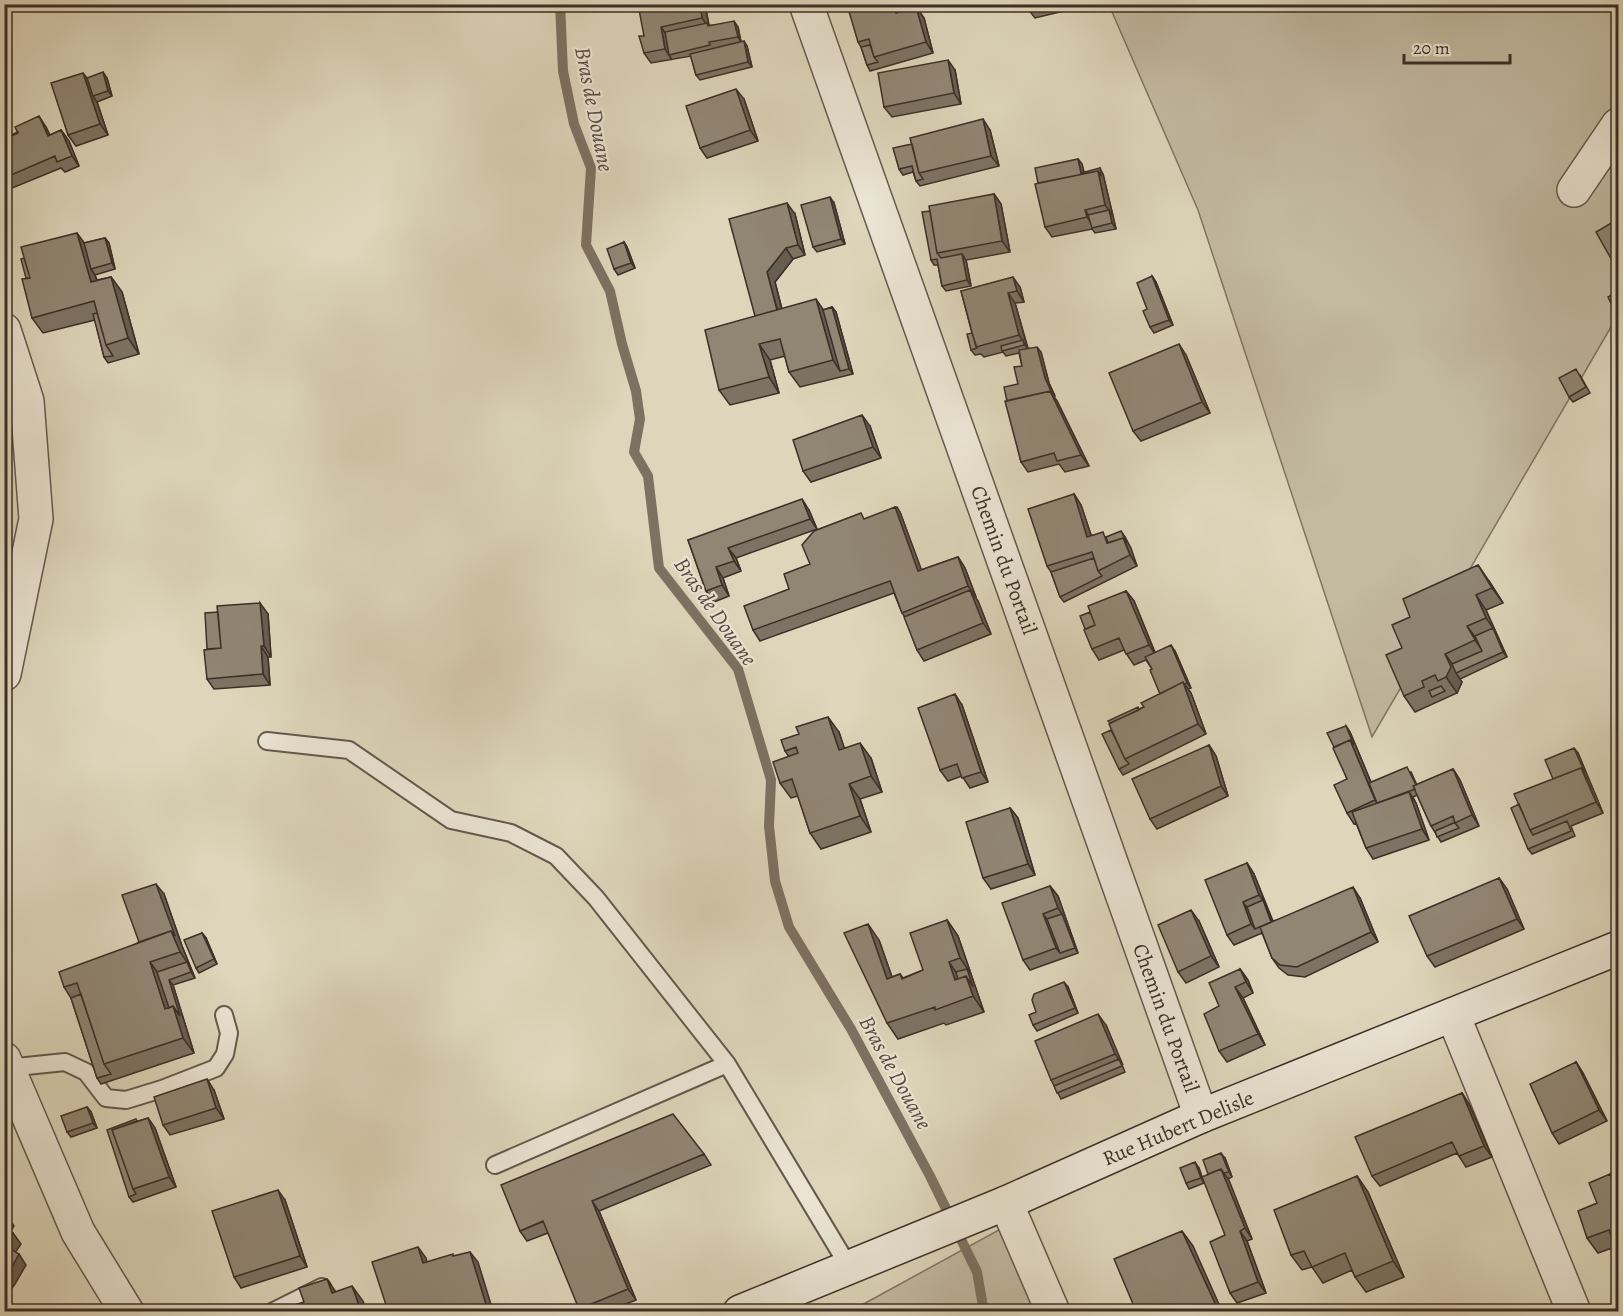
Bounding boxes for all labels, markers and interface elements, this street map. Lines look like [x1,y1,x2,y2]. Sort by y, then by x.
scale bar [1404,27,1510,65]
text: 20 m [1413,36,1450,60]
water label: Bras de Douane [567,44,621,174]
street label: Chemin du Portail [964,482,1044,638]
water label: Bras de Douane [667,551,764,672]
street label: Chemin du Portail [1126,940,1206,1096]
water label: Bras de Douane [851,1010,939,1135]
street label: Rue Hubert Delisle [1098,1084,1258,1172]

